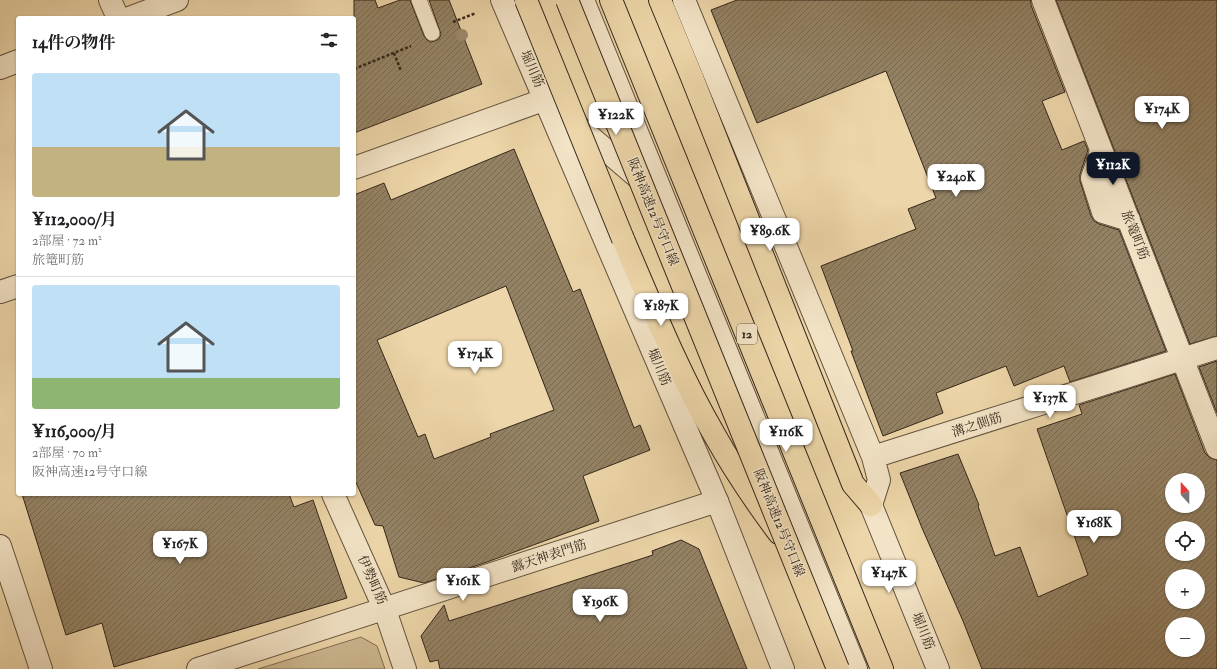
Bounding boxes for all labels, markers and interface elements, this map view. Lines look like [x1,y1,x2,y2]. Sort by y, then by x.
icon: filters [318,29,340,51]
text: 14件の物件 [32,32,115,53]
street label: 堀川筋 [517,48,547,90]
pin: ¥174K [1134,96,1190,130]
icon: home [150,99,222,171]
text: ¥174K [1144,101,1180,117]
pin: ¥122K [588,102,644,136]
text: ¥122K [598,107,634,123]
pin: ¥112K [1085,152,1141,186]
street label: 阪神高速12号守口線 [624,156,682,268]
text: ¥112K [1096,157,1130,173]
pin: ¥240K [928,164,984,198]
text: ¥240K [936,169,976,185]
street label: 旅篭町筋 [1118,208,1152,262]
text: ¥112,000/月 [32,209,117,230]
pin: ¥89.6K [737,218,803,252]
text: ¥89.6K [750,223,790,239]
text: 2部屋 · 72 m² [32,233,102,249]
text: 旅篭町筋 [32,252,84,268]
pin: ¥187K [633,293,689,327]
text: ¥187K [643,298,679,314]
icon: home [150,311,222,383]
road number: 12 [737,324,757,344]
pin: ¥174K [447,341,503,375]
text: ¥174K [457,346,493,362]
street label: 堀川筋 [644,346,674,388]
pin: ¥137K [1022,385,1078,419]
text: ¥137K [1033,390,1067,406]
street label: 溝之側筋 [950,409,1004,441]
pin: ¥116K [758,419,814,453]
text: ¥116,000/月 [32,421,117,442]
text: ¥116K [769,424,803,440]
text: 2部屋 · 70 m² [32,445,102,461]
text: 阪神高速12号守口線 [32,464,147,480]
street label: 阪神高速12号守口線 [750,467,808,579]
north arrow [1165,473,1205,513]
map controls [1165,473,1205,657]
pin: ¥168K [1066,510,1122,544]
text: ¥168K [1076,515,1112,531]
button: locate [1165,521,1205,561]
pin: ¥167K [152,531,208,565]
text: ¥167K [162,536,198,552]
street label: 露天神表門筋 [509,536,589,576]
street label: 伊勢町筋 [354,553,390,607]
pin: ¥147K [861,560,917,594]
text: ¥147K [871,565,907,581]
pin: ¥161K [435,568,491,602]
button: + [1165,569,1205,609]
text: ¥161K [446,573,480,589]
pin: ¥196K [572,589,628,623]
text: ¥196K [582,594,618,610]
street label: 堀川筋 [908,610,938,652]
button: − [1165,617,1205,657]

